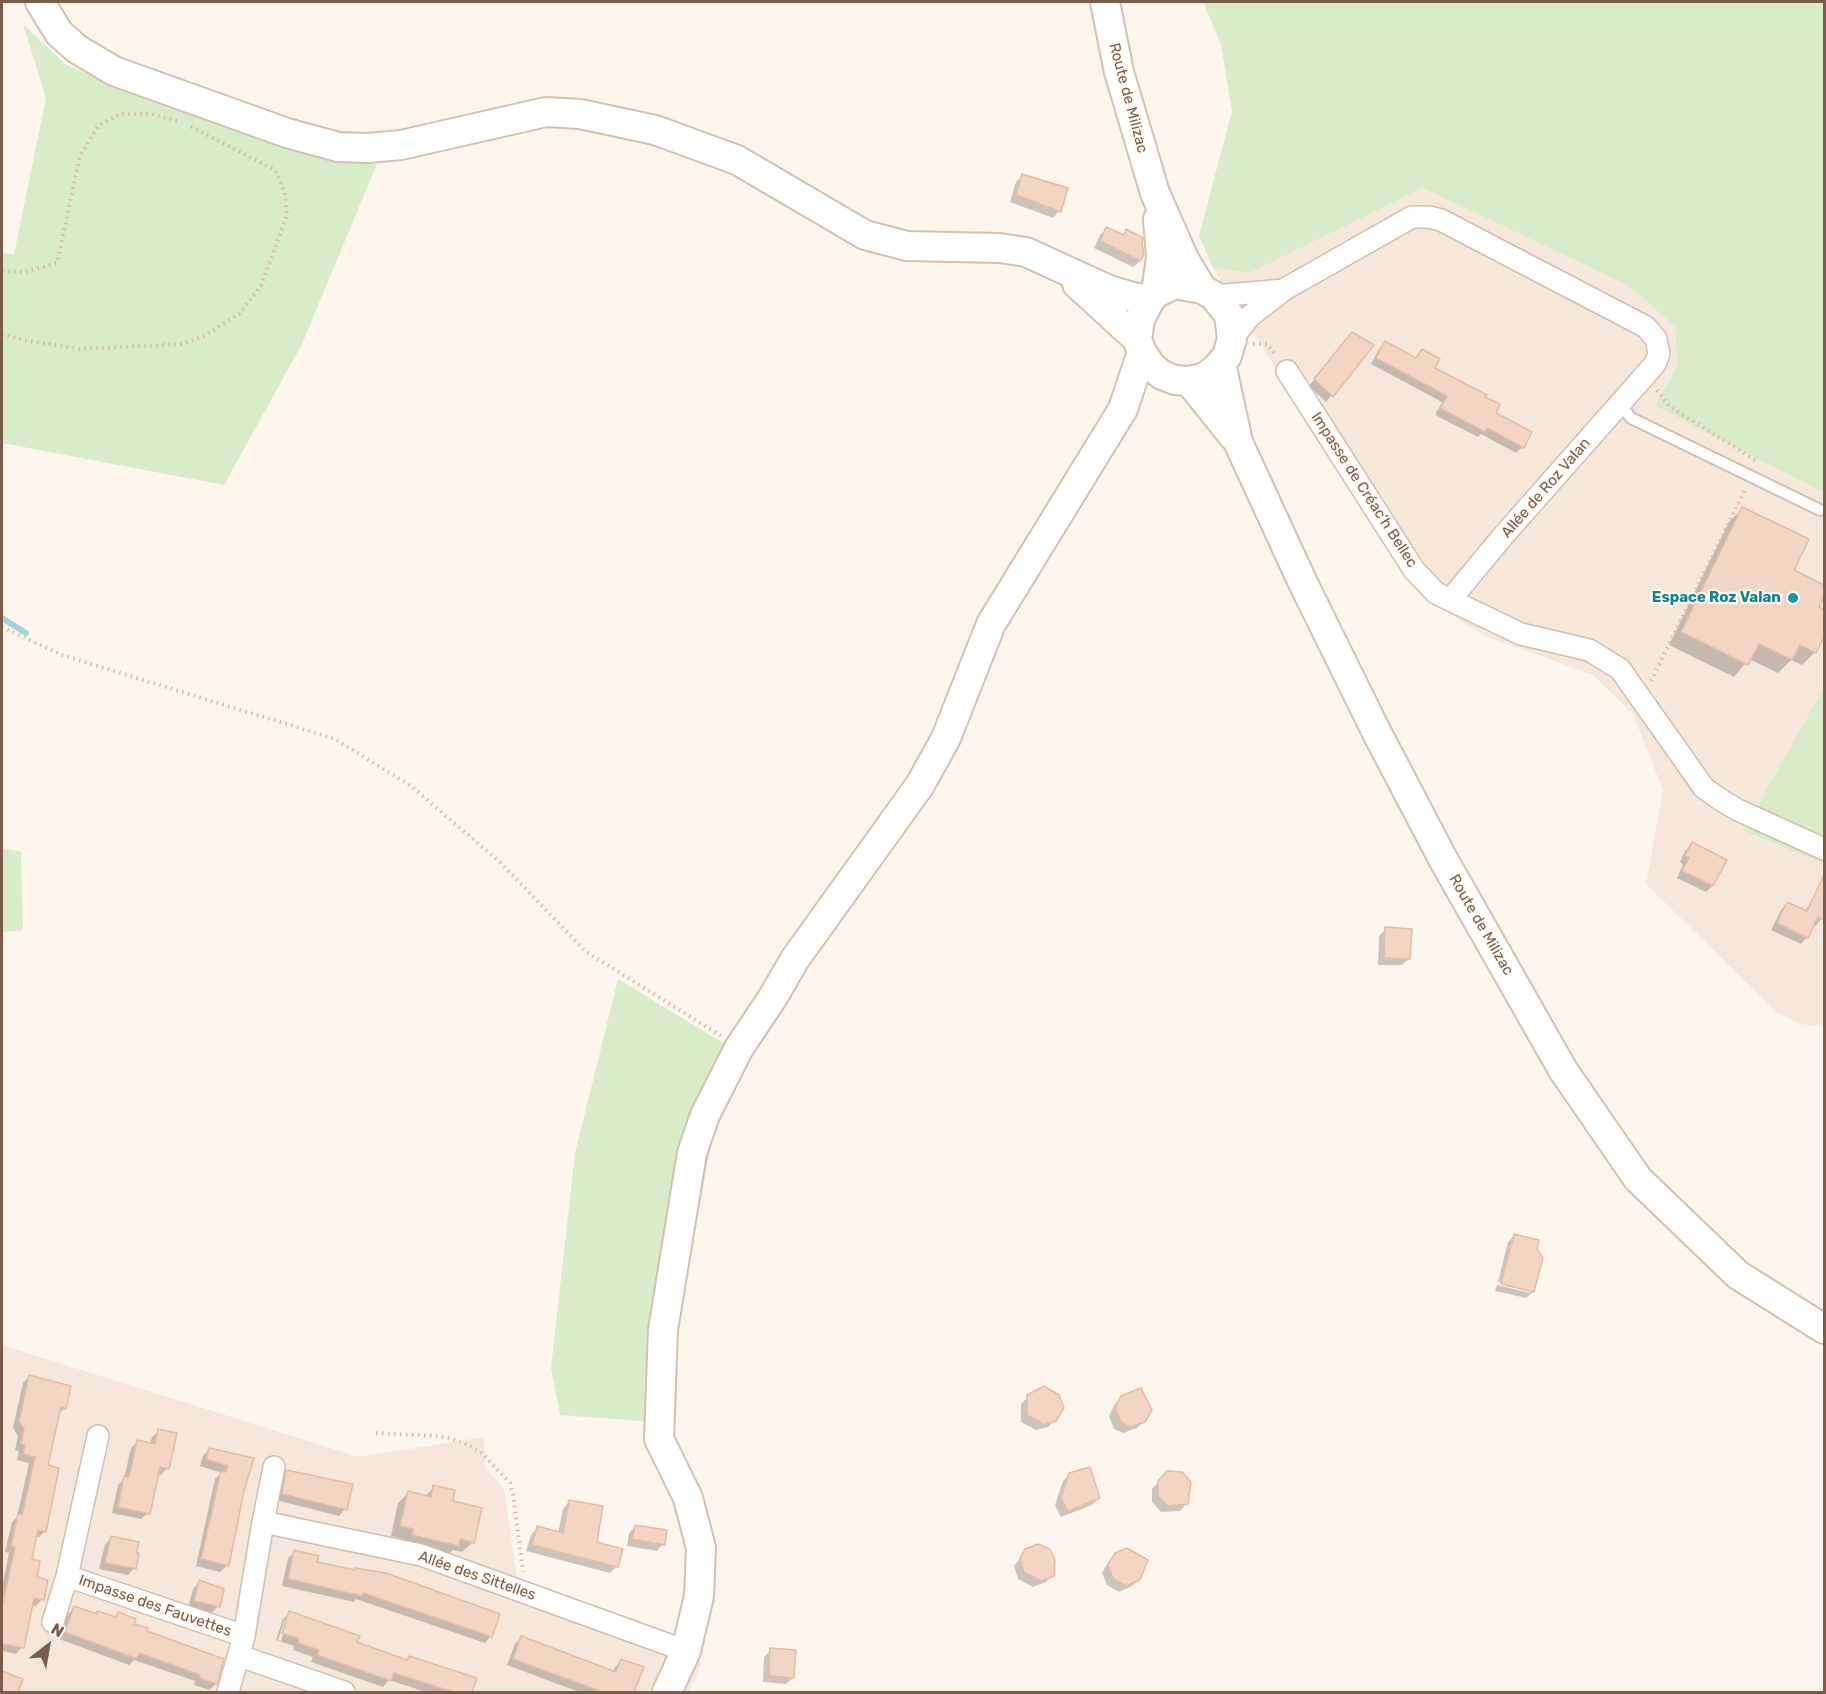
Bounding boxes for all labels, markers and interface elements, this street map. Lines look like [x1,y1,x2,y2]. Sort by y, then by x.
street label: Route de Milizac [1105,41,1151,155]
street label: Impasse de Créac’h Bellec [1307,409,1421,571]
street label: Allée de Roz Valan [1498,434,1594,542]
place label: Espace Roz Valan [1652,589,1781,607]
marker: Espace Roz Valan [1786,591,1800,605]
street label: Route de Milizac [1445,871,1517,979]
street label: Allée des Sittelles [416,1547,538,1605]
street label: Impasse des Fauvettes [76,1571,234,1641]
north arrow [18,1616,78,1676]
text: N [48,1619,67,1641]

